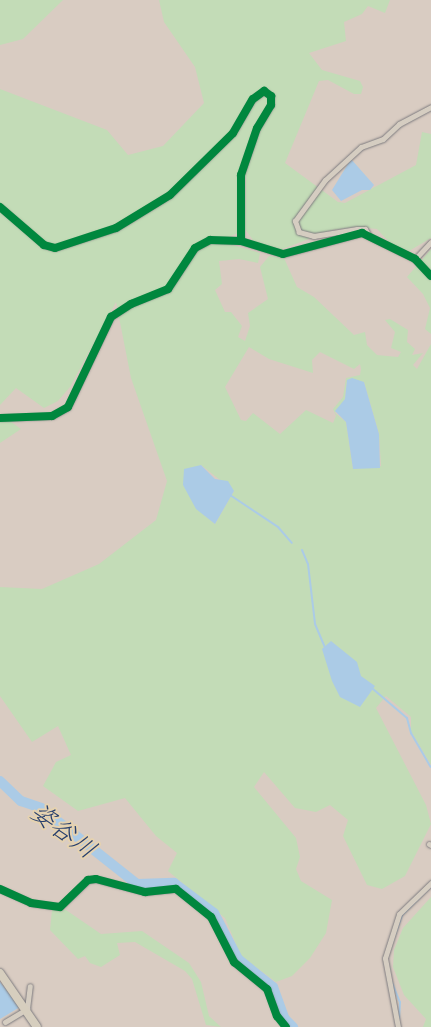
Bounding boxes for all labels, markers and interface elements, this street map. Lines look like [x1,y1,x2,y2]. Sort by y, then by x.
water label: 姿谷川 [24,796,102,866]

